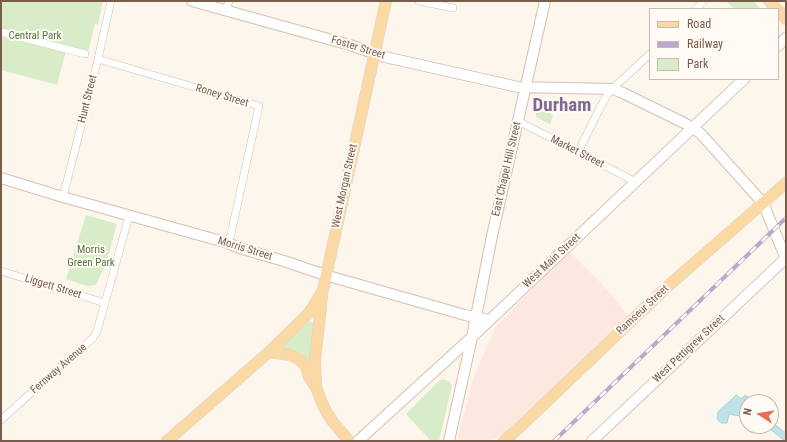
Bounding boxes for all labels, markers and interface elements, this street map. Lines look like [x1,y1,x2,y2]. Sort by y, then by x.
legend [649,8,779,80]
text: Road [687,17,711,31]
park label: Central Park [8,29,62,43]
street label: Foster Street [329,34,387,62]
text: Railway [687,37,723,51]
text: Park [687,57,708,71]
street label: Hunt Street [76,74,100,124]
street label: Roney Street [194,82,250,110]
district label: Durham [533,95,591,117]
street label: East Chapel Hill Street [490,120,524,218]
street label: Market Street [548,133,606,171]
street label: West Morgan Street [330,143,360,229]
street label: West Main Street [520,231,584,291]
street label: Morris Street [216,234,274,264]
park label: Morris Green Park [67,243,115,269]
street label: Liggett Street [23,272,83,302]
street label: Ramseur Street [614,282,672,338]
street label: West Pettigrew Street [650,312,728,386]
street label: Fernway Avenue [28,341,90,397]
north arrow [739,394,779,434]
text: N [741,407,755,416]

